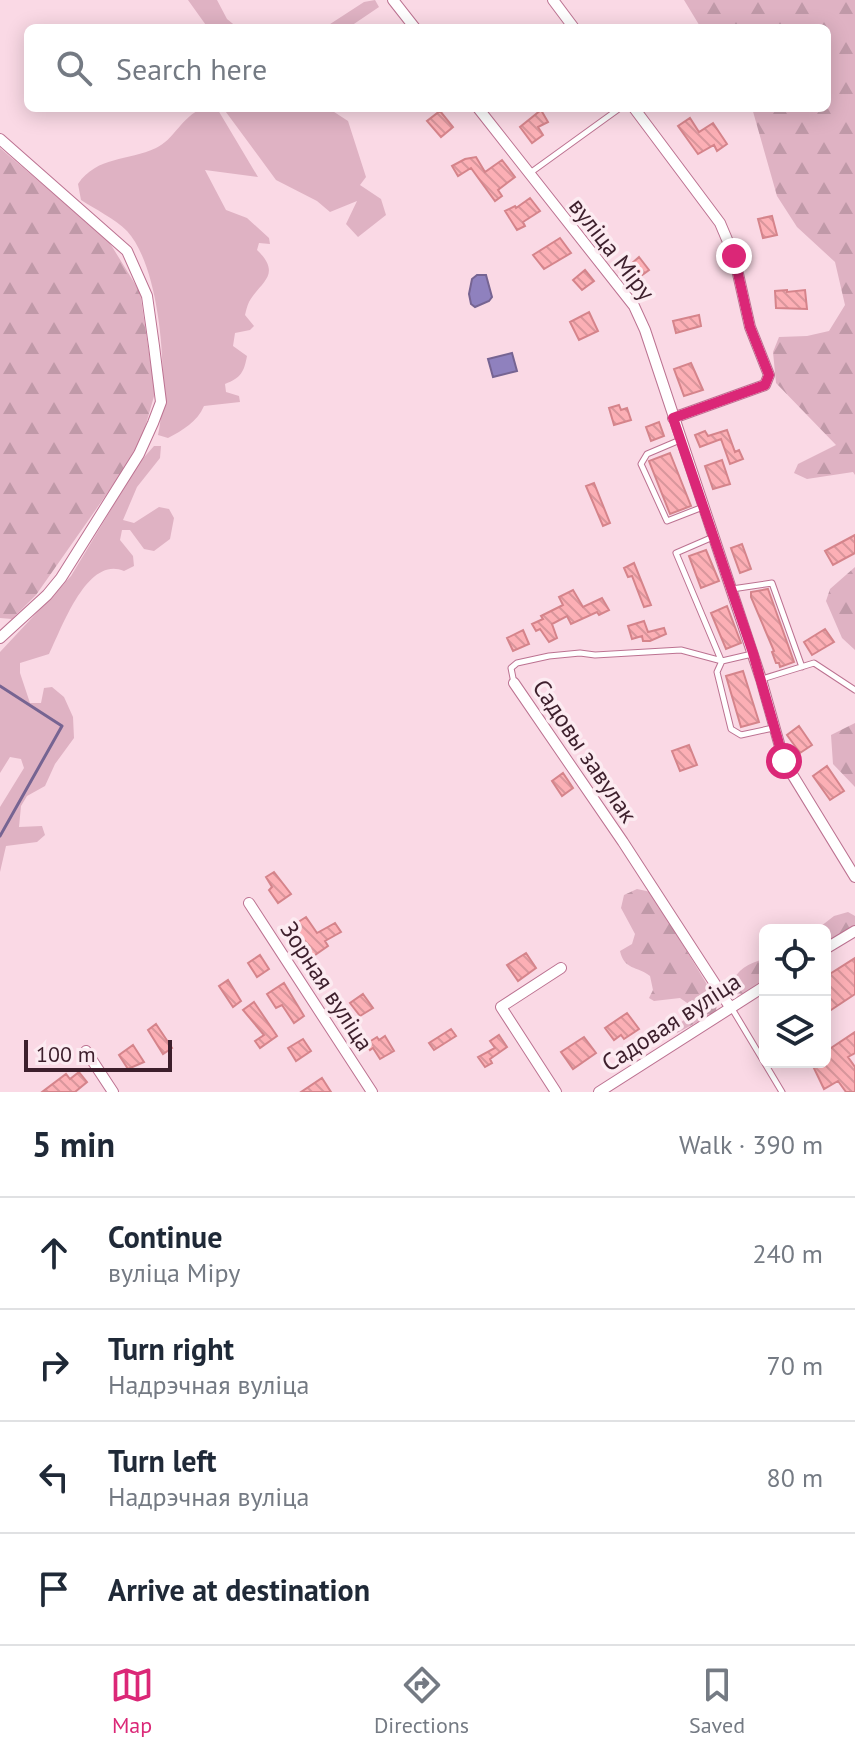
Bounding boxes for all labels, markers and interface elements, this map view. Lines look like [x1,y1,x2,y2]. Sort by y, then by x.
search box [24,24,831,112]
icon: search [52,46,96,90]
text: Search here [116,49,267,88]
street label: вуліца Міру [562,191,662,307]
route end [716,238,752,274]
street label: Садовы завулак [526,673,645,829]
route start [766,743,802,779]
street label: Зорная вуліца [274,916,380,1056]
map controls [759,924,831,1068]
button: locate [759,924,831,996]
street label: Садовая вуліца [596,966,746,1078]
button: layers [759,996,831,1068]
scale bar [24,1036,172,1072]
text: 100 m [36,1040,96,1068]
text: 5 min [32,1122,115,1166]
text: Walk · 390 m [679,1128,823,1161]
text: Continue [108,1217,222,1256]
icon: ahead [32,1231,76,1275]
text: 240 m [752,1237,823,1270]
text: вуліца Міру [108,1256,240,1289]
text: Turn right [108,1329,234,1368]
icon: right [32,1343,76,1387]
text: 70 m [767,1349,823,1382]
text: Надрэчная вуліца [108,1368,309,1401]
text: Turn left [108,1441,216,1480]
icon: left [32,1455,76,1499]
text: 80 m [767,1461,823,1494]
text: Надрэчная вуліца [108,1480,309,1513]
icon: arrive [32,1567,76,1611]
text: Arrive at destination [108,1570,370,1609]
tab: Map [110,1663,154,1739]
tab: Directions [374,1663,469,1739]
tab: Saved [689,1663,745,1739]

